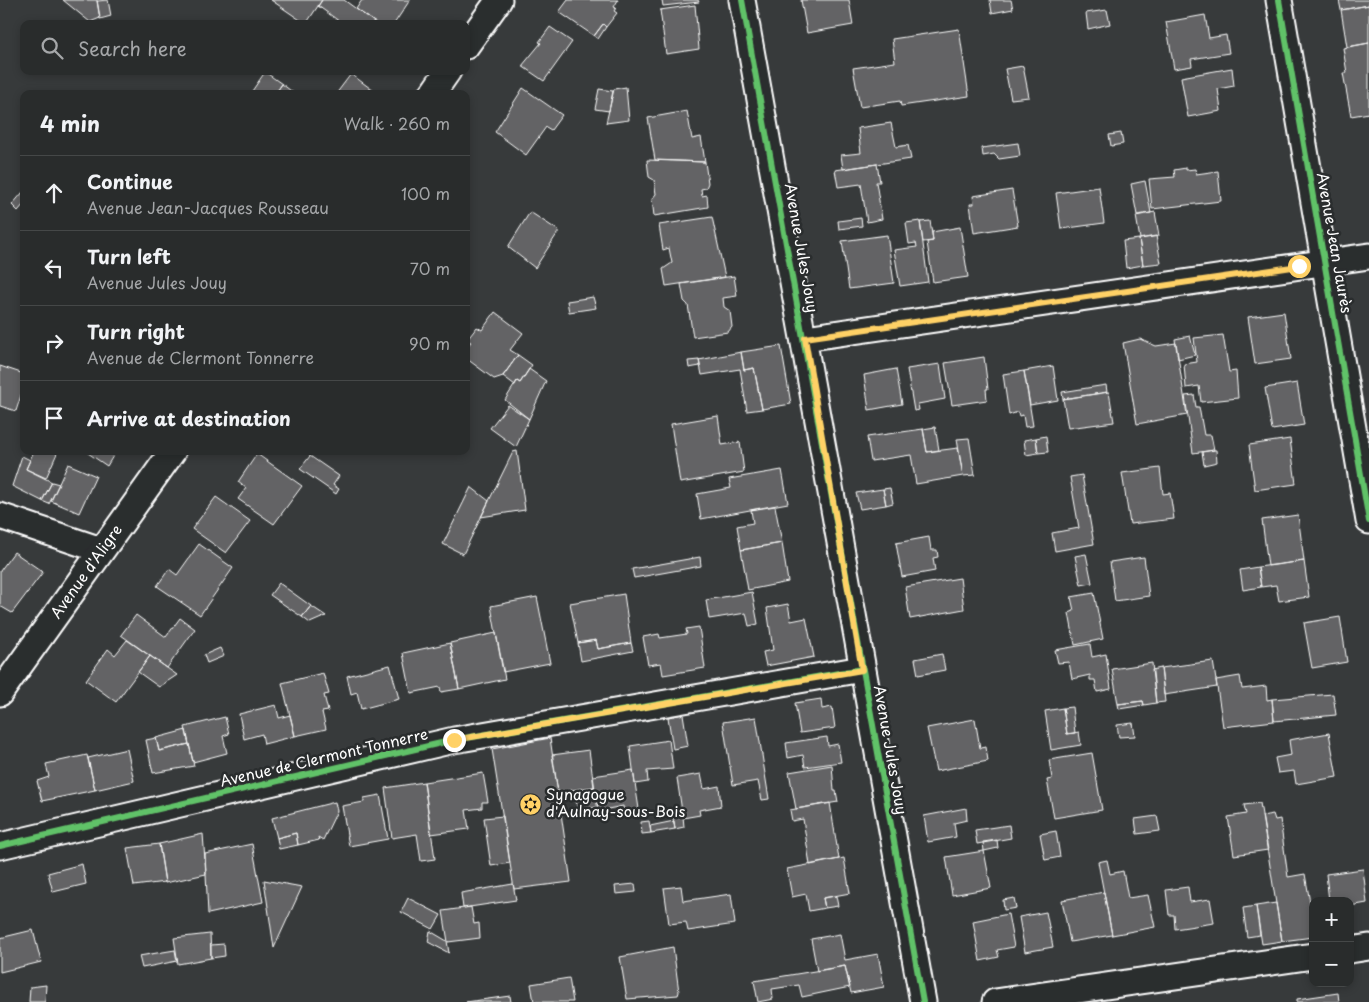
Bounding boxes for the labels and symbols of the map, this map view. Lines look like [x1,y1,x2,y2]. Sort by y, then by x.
street label: Avenue Jean Jaurès [1312,171,1359,315]
street label: Avenue Jules Jouy [780,181,825,314]
route start [1288,255,1311,278]
street label: Avenue d'Aligre [44,519,127,623]
street label: Avenue Jules Jouy [869,683,914,816]
street label: Avenue de Clermont Tonnerre [217,721,430,792]
route end [443,729,466,752]
place label: Synagogue d'Aulnay-sous-Bois [546,782,685,822]
synagogue icon: Synagogue d'Aulnay-sous-Bois [518,792,542,816]

